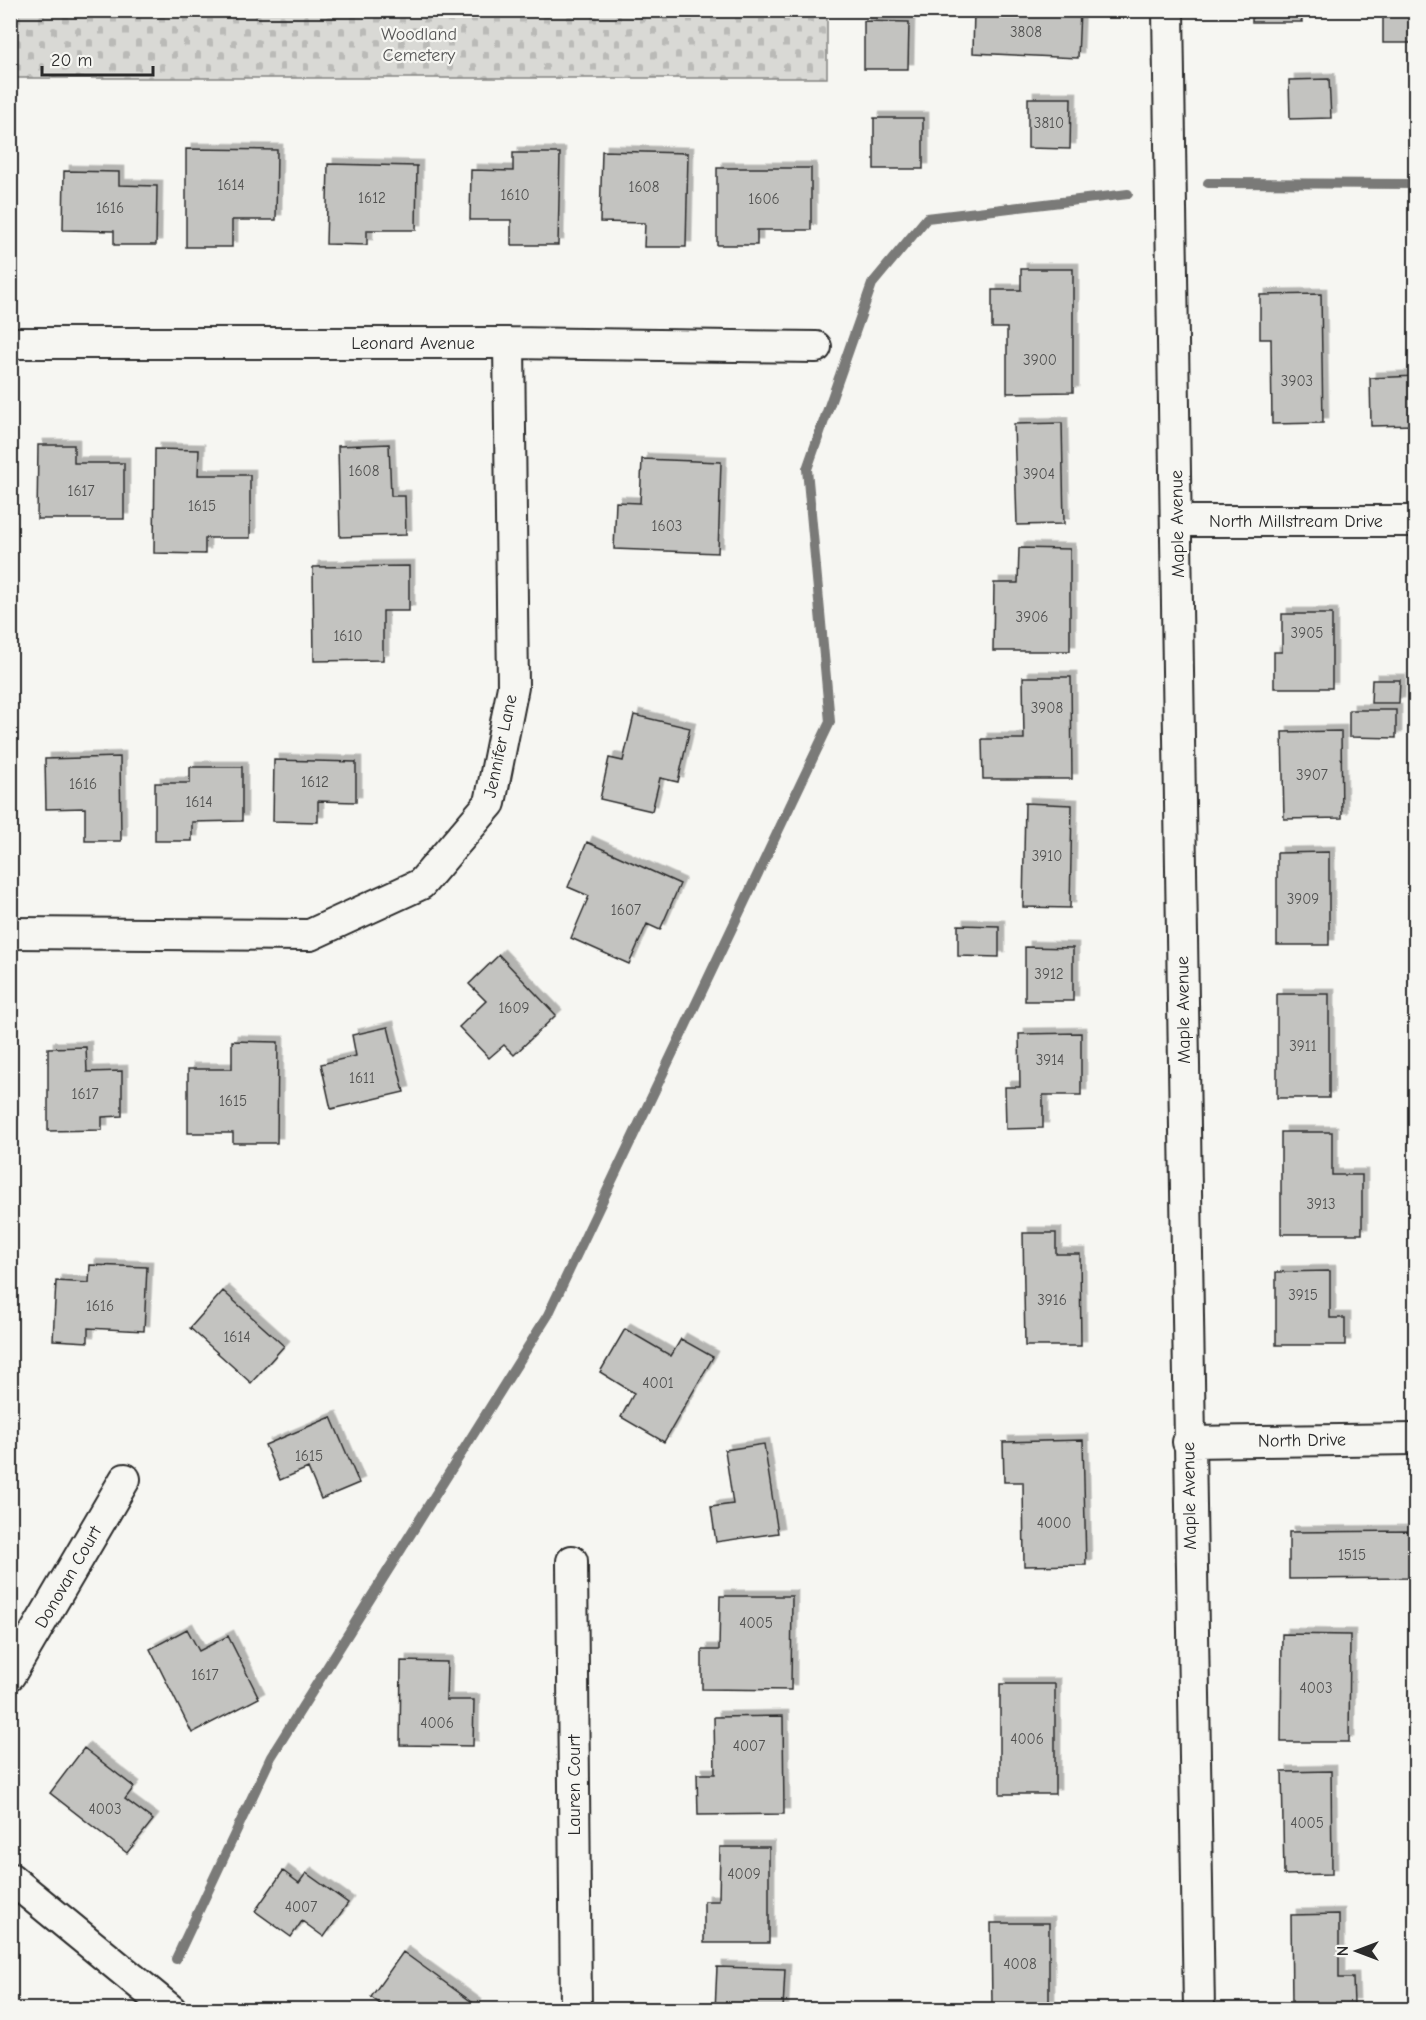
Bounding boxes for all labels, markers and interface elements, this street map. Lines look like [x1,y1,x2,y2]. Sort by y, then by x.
house number: 3808 [1010,23,1042,41]
park label: Woodland Cemetery [381,24,457,66]
scale bar [42,39,153,77]
text: 20 m [51,50,92,71]
house number: 3810 [1034,114,1064,132]
house number: 1614 [217,176,245,194]
house number: 1608 [629,178,659,196]
house number: 1610 [500,186,530,204]
house number: 1612 [358,189,386,207]
house number: 1606 [748,190,780,208]
house number: 1616 [96,199,124,217]
street label: Leonard Avenue [351,333,475,354]
house number: 3900 [1023,351,1057,369]
house number: 3903 [1281,372,1313,390]
house number: 1608 [349,462,379,480]
house number: 3904 [1023,465,1055,483]
street label: Maple Avenue [1166,470,1189,578]
house number: 1617 [67,482,95,500]
house number: 1615 [188,497,216,515]
street label: North Millstream Drive [1209,511,1383,532]
house number: 1603 [652,517,682,535]
house number: 3906 [1016,608,1048,626]
house number: 3905 [1291,624,1323,642]
house number: 1610 [333,627,363,645]
street label: Jennifer Lane [479,693,522,800]
house number: 3908 [1031,699,1063,717]
house number: 3907 [1296,766,1328,784]
house number: 1612 [301,773,329,791]
house number: 1616 [69,775,97,793]
house number: 1614 [185,793,213,811]
house number: 3910 [1032,847,1062,865]
house number: 3909 [1287,890,1319,908]
house number: 1607 [611,901,641,919]
street label: Maple Avenue [1172,956,1195,1064]
house number: 3912 [1034,965,1064,983]
house number: 1609 [498,999,530,1017]
house number: 3911 [1289,1037,1317,1055]
house number: 3914 [1036,1051,1064,1069]
house number: 1611 [349,1069,375,1087]
house number: 1617 [71,1085,99,1103]
house number: 1615 [219,1092,247,1110]
house number: 3913 [1306,1195,1336,1213]
house number: 3915 [1288,1286,1318,1304]
house number: 3916 [1037,1291,1067,1309]
house number: 1616 [86,1297,114,1315]
house number: 1614 [223,1328,251,1346]
house number: 4001 [642,1374,674,1392]
street label: North Drive [1258,1429,1346,1452]
street label: Maple Avenue [1178,1442,1201,1550]
house number: 1615 [295,1447,323,1465]
house number: 4000 [1037,1514,1071,1532]
street label: Donovan Court [31,1522,107,1632]
house number: 1515 [1338,1546,1366,1564]
house number: 4005 [739,1614,773,1632]
house number: 1617 [191,1666,219,1684]
house number: 4003 [1299,1679,1333,1697]
house number: 4006 [420,1714,454,1732]
house number: 4006 [1010,1730,1044,1748]
street label: Lauren Court [564,1734,585,1836]
house number: 4007 [733,1737,765,1755]
house number: 4003 [88,1800,122,1818]
house number: 4005 [1290,1814,1324,1832]
house number: 4009 [727,1865,761,1883]
house number: 4007 [285,1898,317,1916]
north arrow [1327,1921,1387,1981]
text: N [1334,1946,1352,1956]
house number: 4008 [1003,1955,1037,1973]

